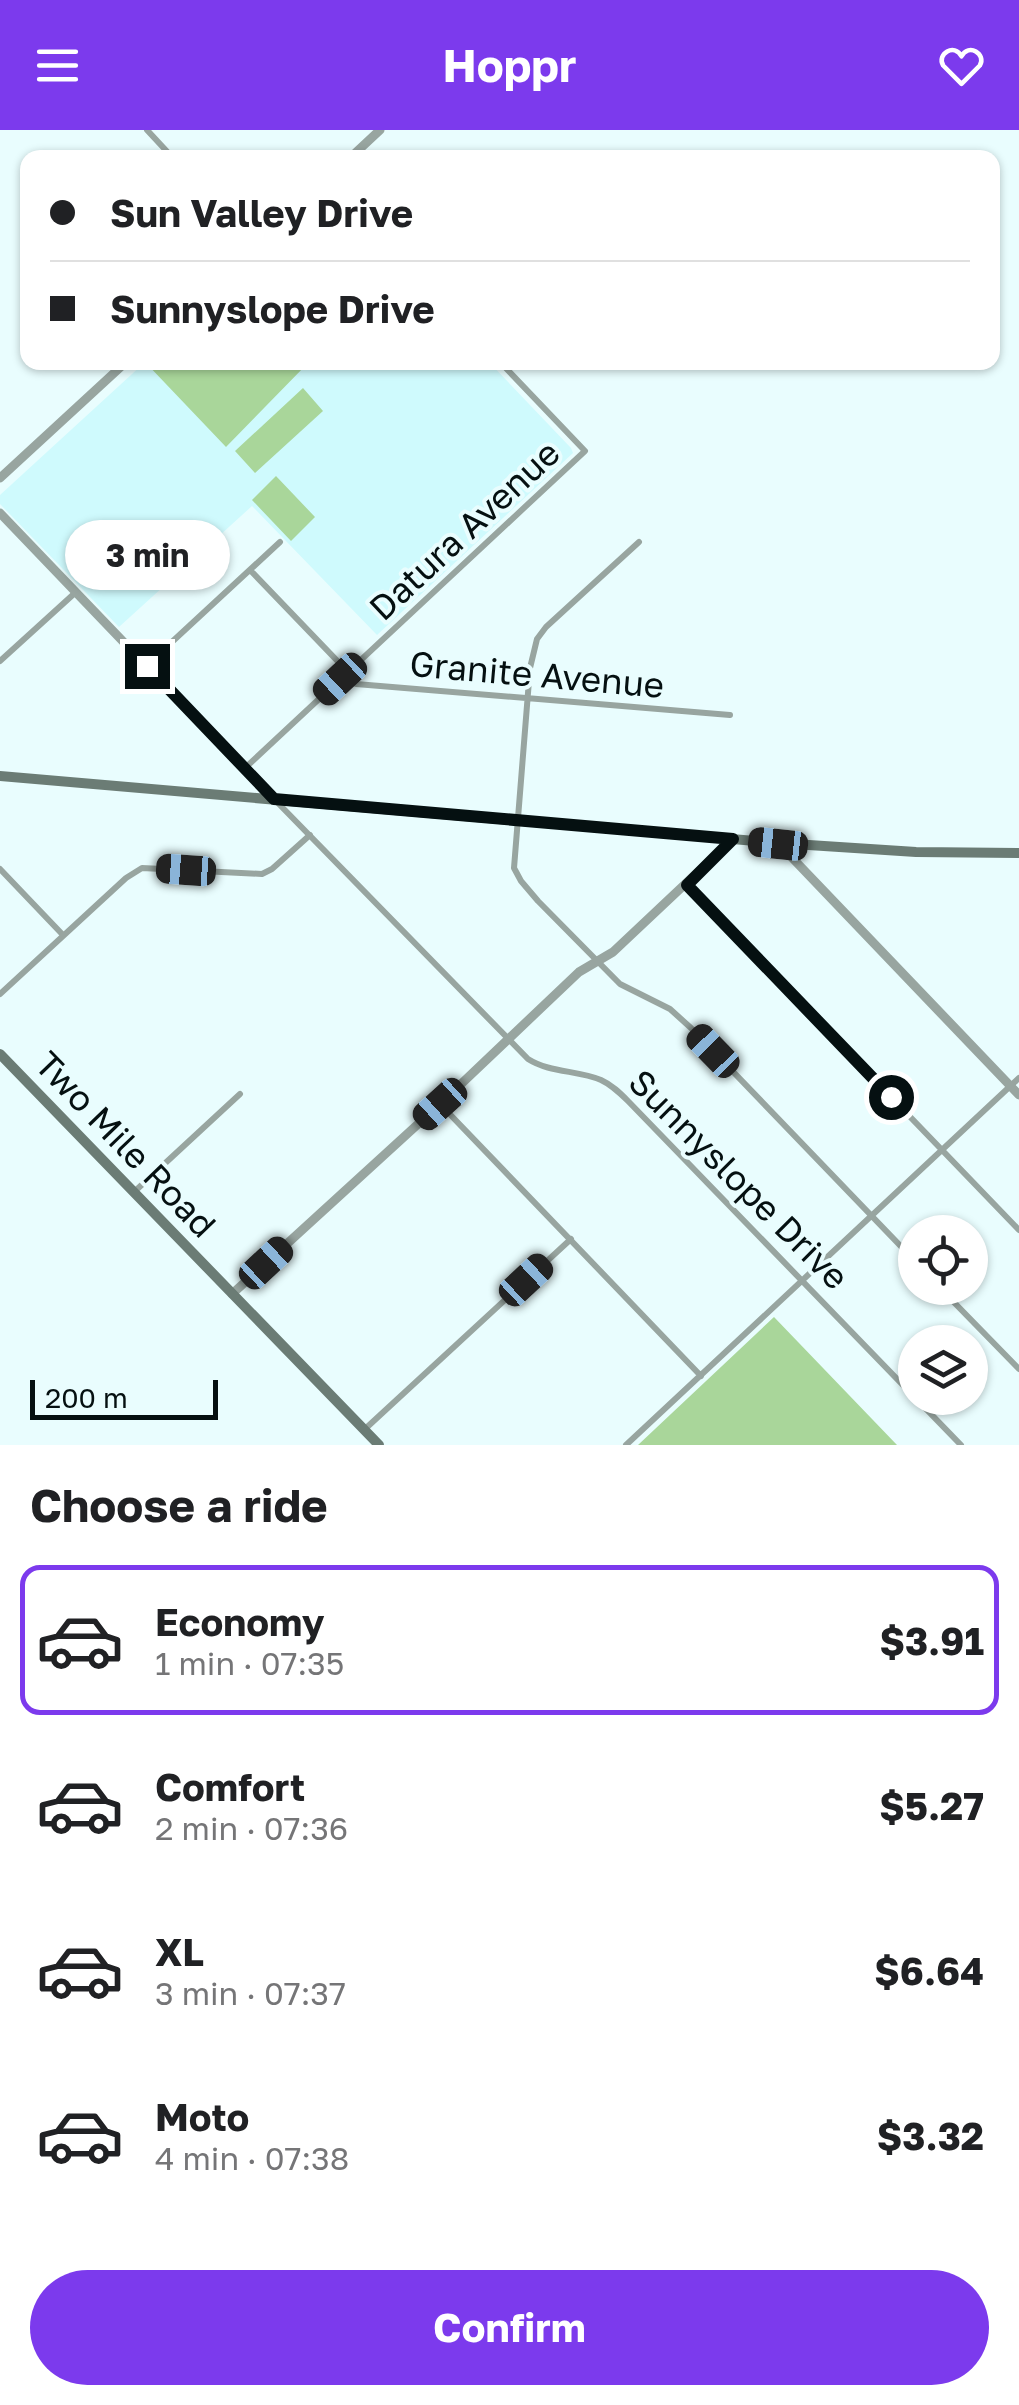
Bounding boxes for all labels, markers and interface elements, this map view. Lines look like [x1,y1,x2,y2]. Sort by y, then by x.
icon: menu [30,38,85,93]
text: Hoppr [442,38,577,92]
icon: heart [934,38,989,93]
text: Sun Valley Drive [110,190,413,235]
text: Sunnyslope Drive [110,286,435,331]
street label: Datura Avenue [360,431,568,629]
callout: 3 min [64,521,230,591]
text: 3 min [106,536,189,574]
street label: Granite Avenue [408,642,666,706]
route end [125,644,170,689]
car [308,648,372,710]
car [747,826,809,862]
car [155,853,217,887]
car [681,1019,745,1083]
street label: Two Mile Road [27,1043,225,1245]
street label: Sunnyslope Drive [620,1060,858,1298]
car [408,1073,472,1135]
route start [869,1075,914,1120]
map controls [898,1215,988,1415]
button: locate [898,1215,988,1305]
car [234,1232,298,1294]
car [494,1249,558,1311]
button: layers [898,1325,988,1415]
scale bar [30,1375,218,1420]
text: 200 m [45,1381,128,1414]
text: Choose a ride [30,1478,328,1532]
icon: car [35,1595,125,1685]
text: Economy [155,1599,324,1644]
text: $3.91 [879,1618,984,1663]
text: 1 min · 07:35 [155,1644,344,1682]
icon: car [35,1760,125,1850]
text: Comfort [155,1764,305,1809]
text: $5.27 [879,1783,984,1828]
text: 2 min · 07:36 [155,1809,348,1847]
icon: car [35,1925,125,2015]
text: XL [155,1929,204,1974]
text: $6.64 [874,1948,984,1993]
text: 3 min · 07:37 [155,1974,346,2012]
icon: car [35,2090,125,2180]
text: Moto [155,2094,249,2139]
text: $3.32 [877,2113,984,2158]
text: 4 min · 07:38 [155,2139,349,2177]
button: Confirm [30,2270,989,2385]

